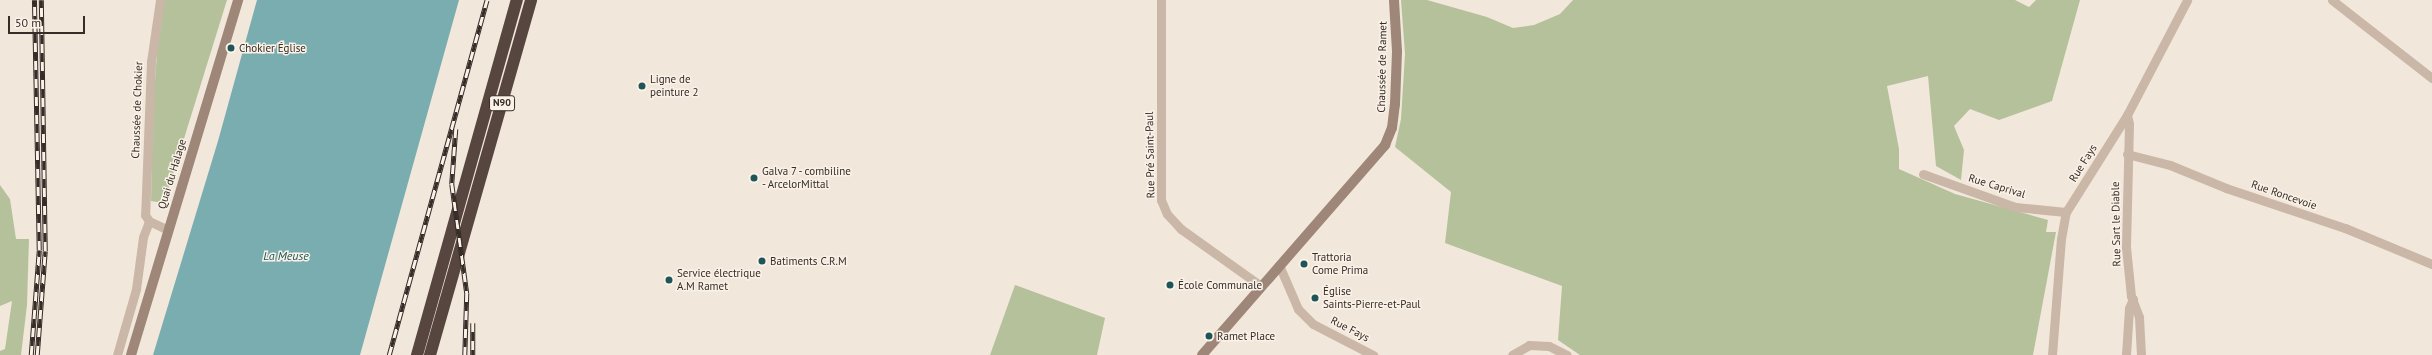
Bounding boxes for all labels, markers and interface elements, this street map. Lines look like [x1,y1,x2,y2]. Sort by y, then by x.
scale bar [10,8,87,34]
text: 50 m [15,15,41,30]
street label: Chaussée de Ramet [1375,21,1389,113]
place label: Chokier Église [239,41,306,55]
marker: Chokier Église [226,43,236,53]
street label: Chaussée de Chokier [129,61,145,159]
place label: Ligne de peinture 2 [650,73,698,99]
marker: Ligne de peinture 2 [637,81,647,91]
road number: N90 [489,95,515,111]
street label: Rue Pré Saint-Paul [1143,111,1157,199]
street label: Quai du Halage [155,137,189,211]
street label: Rue Fays [2066,142,2100,184]
place label: Galva 7 - combiline - ArcelorMittal [762,165,853,191]
street label: Rue Caprival [1967,171,2027,201]
marker: Galva 7 - combiline - ArcelorMittal [749,173,759,183]
street label: Rue Roncevoie [2249,178,2319,212]
street label: Rue Sart le Diable [2109,181,2123,267]
water label: La Meuse [263,249,309,263]
place label: Trattoria Come Prima [1312,251,1368,277]
place label: Batiments C.R.M [770,254,847,268]
marker: Batiments C.R.M [757,256,767,266]
marker: Trattoria Come Prima [1299,259,1309,269]
place label: Service électrique A.M Ramet [677,267,761,293]
marker: Service électrique A.M Ramet [664,275,674,285]
place label: École Communale [1178,278,1262,292]
marker: École Communale [1165,280,1175,290]
place label: Église Saints-Pierre-et-Paul [1323,285,1421,311]
marker: Église Saints-Pierre-et-Paul [1310,293,1320,303]
street label: Rue Fays [1328,314,1372,344]
place label: Ramet Place [1217,329,1275,343]
marker: Ramet Place [1204,331,1214,341]

